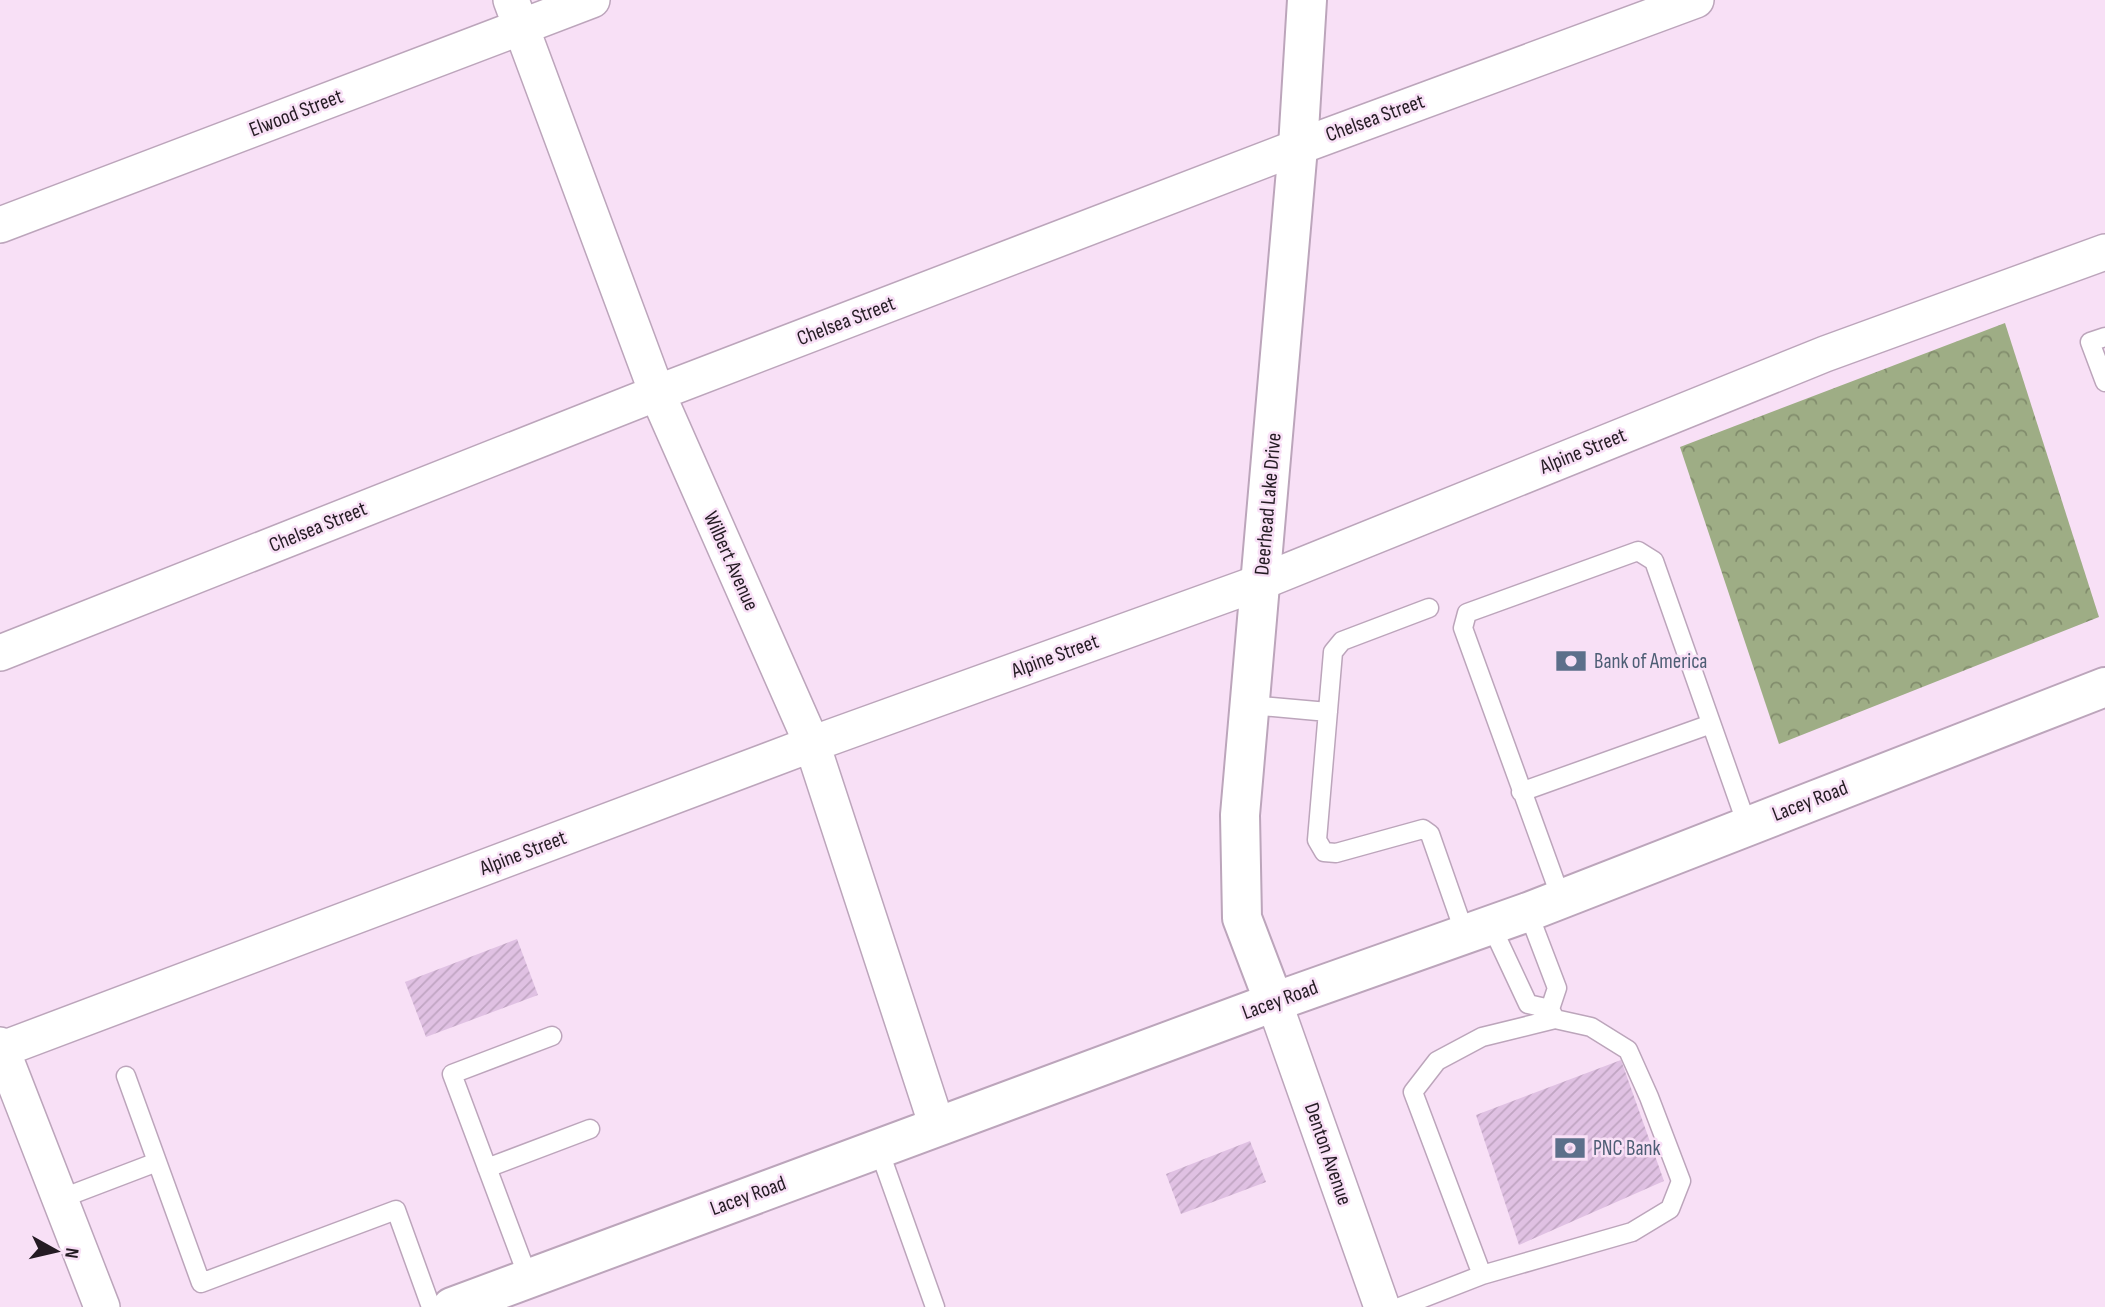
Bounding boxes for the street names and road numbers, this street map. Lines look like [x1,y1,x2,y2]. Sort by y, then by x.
street label: Elwood Street [246,84,346,142]
street label: Chelsea Street [1322,89,1428,147]
street label: Chelsea Street [793,291,899,351]
street label: Alpine Street [1535,422,1630,480]
street label: Deerhead Lake Drive [1249,432,1287,576]
street label: Chelsea Street [265,496,371,558]
street label: Wilbert Avenue [698,507,764,615]
street label: Alpine Street [1007,629,1102,684]
street label: Lacey Road [1769,775,1851,827]
street label: Alpine Street [475,825,570,881]
street label: Lacey Road [1239,975,1321,1025]
street label: Denton Avenue [1299,1100,1357,1208]
street label: Lacey Road [707,1171,789,1221]

